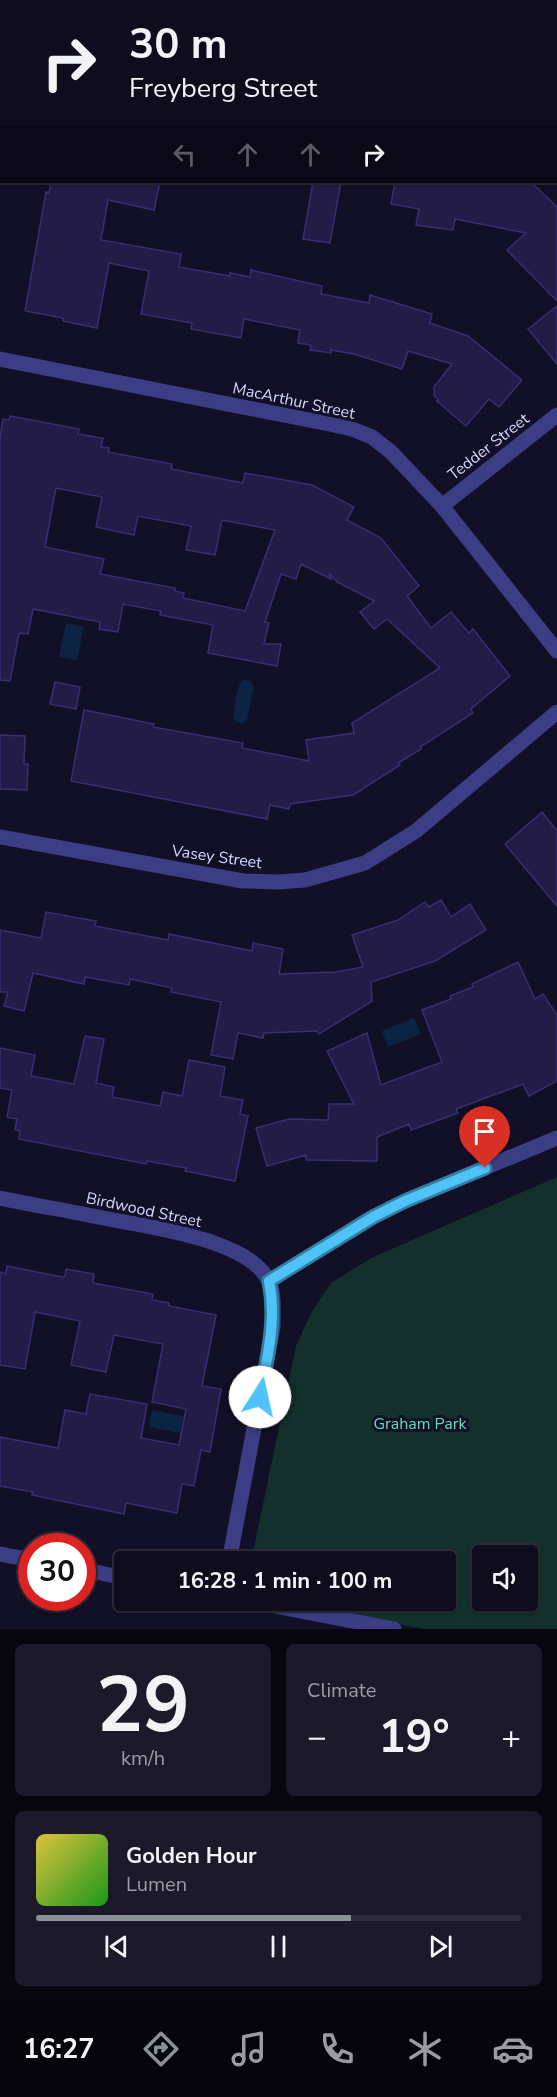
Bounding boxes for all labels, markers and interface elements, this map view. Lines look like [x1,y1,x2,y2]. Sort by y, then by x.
text: 30 m [129,16,228,73]
icon: right [30,24,108,102]
text: Freyberg Street [129,70,317,107]
icon: left [168,138,201,171]
icon: ahead [231,138,264,171]
icon: ahead [294,138,327,171]
icon: right [357,138,390,171]
street label: MacArthur Street [231,377,357,425]
street label: Tedder Street [443,408,534,485]
street label: Vasey Street [169,840,264,874]
pin [459,1106,510,1168]
icon: arrive [468,1115,501,1148]
street label: Birdwood Street [84,1187,204,1233]
position arrow [228,1365,292,1429]
park label: Graham Park [373,1413,468,1435]
speed limit sign: 30 [18,1533,96,1611]
map controls [472,1545,538,1611]
button: sound [472,1545,538,1611]
text: 16:28 · 1 min · 100 m [178,1566,392,1596]
text: 29 [96,1652,190,1759]
text: Climate [307,1677,376,1704]
text: 19° [378,1707,450,1768]
text: − [307,1715,327,1760]
text: + [501,1715,521,1760]
text: km/h [121,1745,165,1772]
text: Golden Hour [126,1841,257,1871]
text: Lumen [126,1871,187,1898]
icon: previous [100,1930,133,1963]
icon: pause [262,1930,295,1963]
icon: next [424,1930,457,1963]
icon: directions [140,2028,182,2070]
icon: music [228,2028,270,2070]
icon: phone [316,2028,358,2070]
icon: climate [404,2028,446,2070]
icon: car [492,2028,534,2070]
text: 16:27 [23,2031,94,2068]

